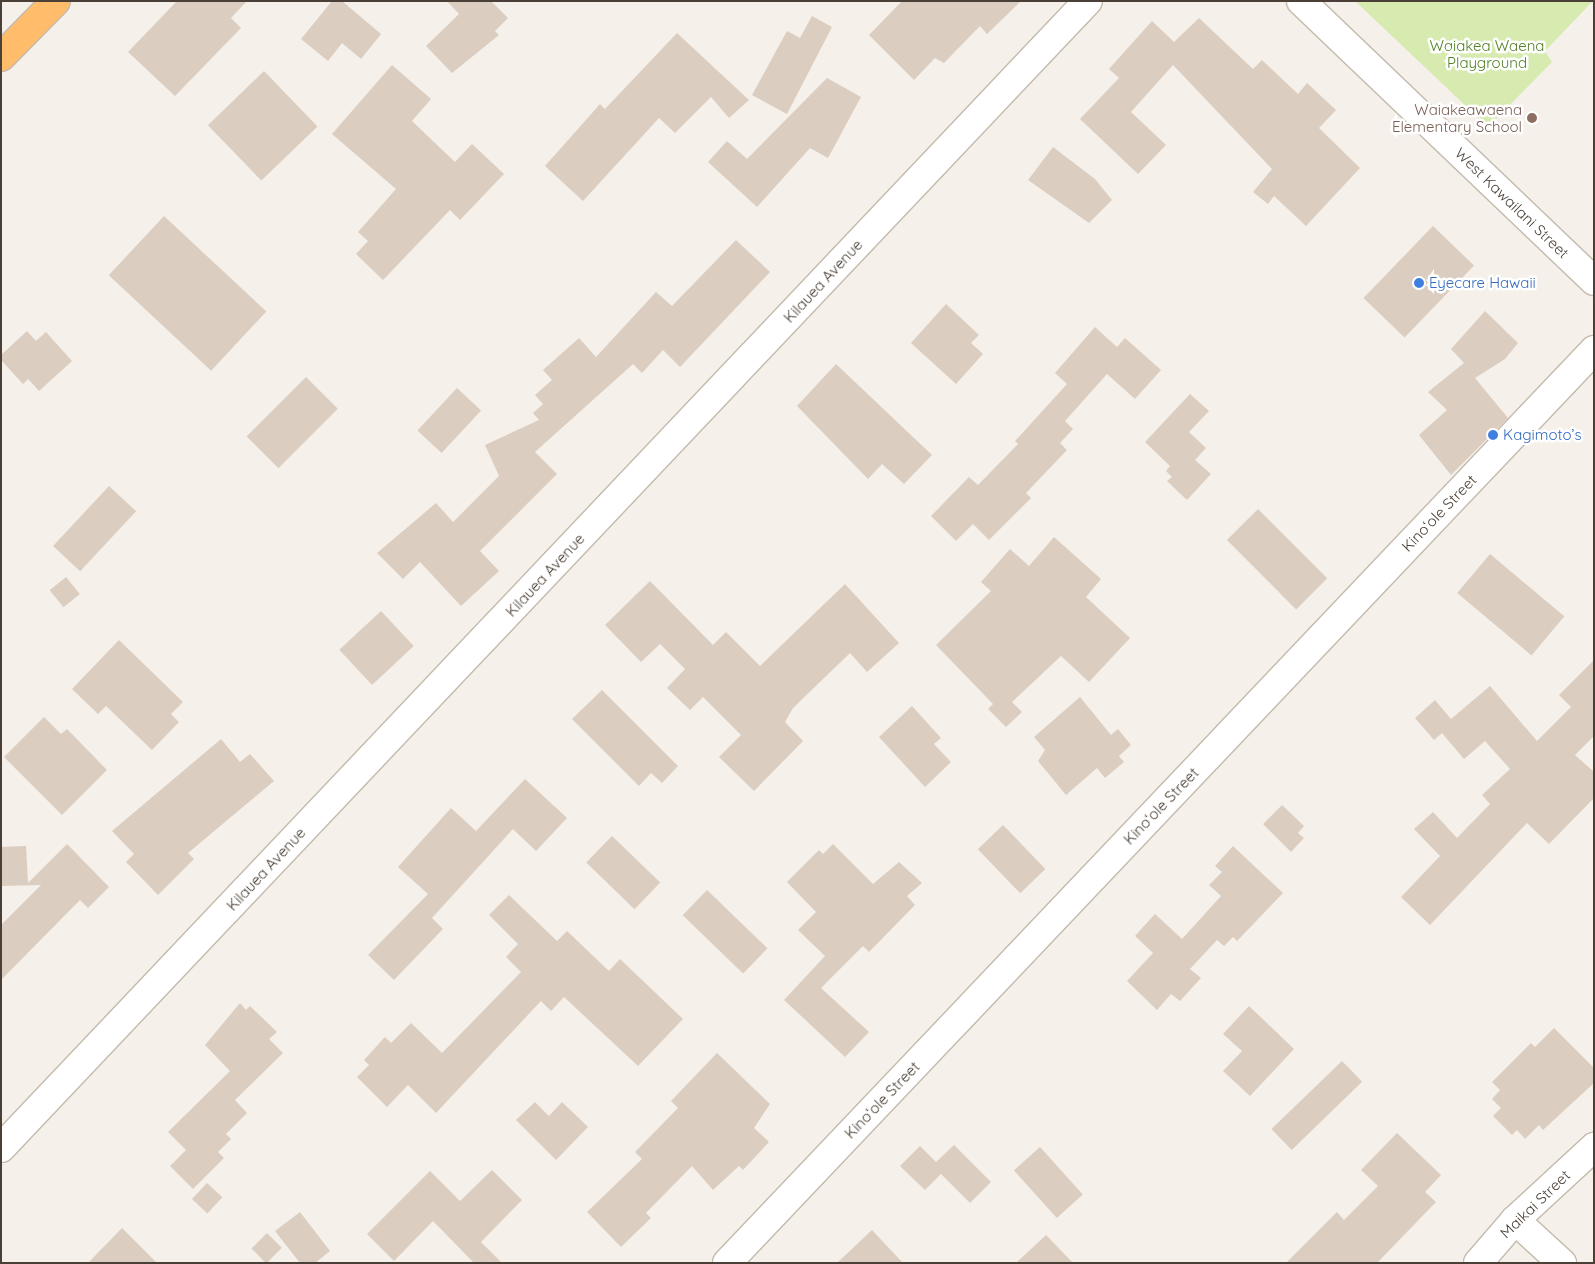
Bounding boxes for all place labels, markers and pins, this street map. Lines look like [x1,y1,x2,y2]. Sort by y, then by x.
place label: Waiakeawaena Elementary School [1392,100,1522,135]
marker: Waiakeawaena Elementary School [1526,112,1538,124]
place label: Eyecare Hawaii [1429,274,1536,292]
marker: Eyecare Hawaii [1413,277,1425,289]
place label: Kagimoto’s [1503,426,1582,444]
marker: Kagimoto’s [1487,429,1499,441]

